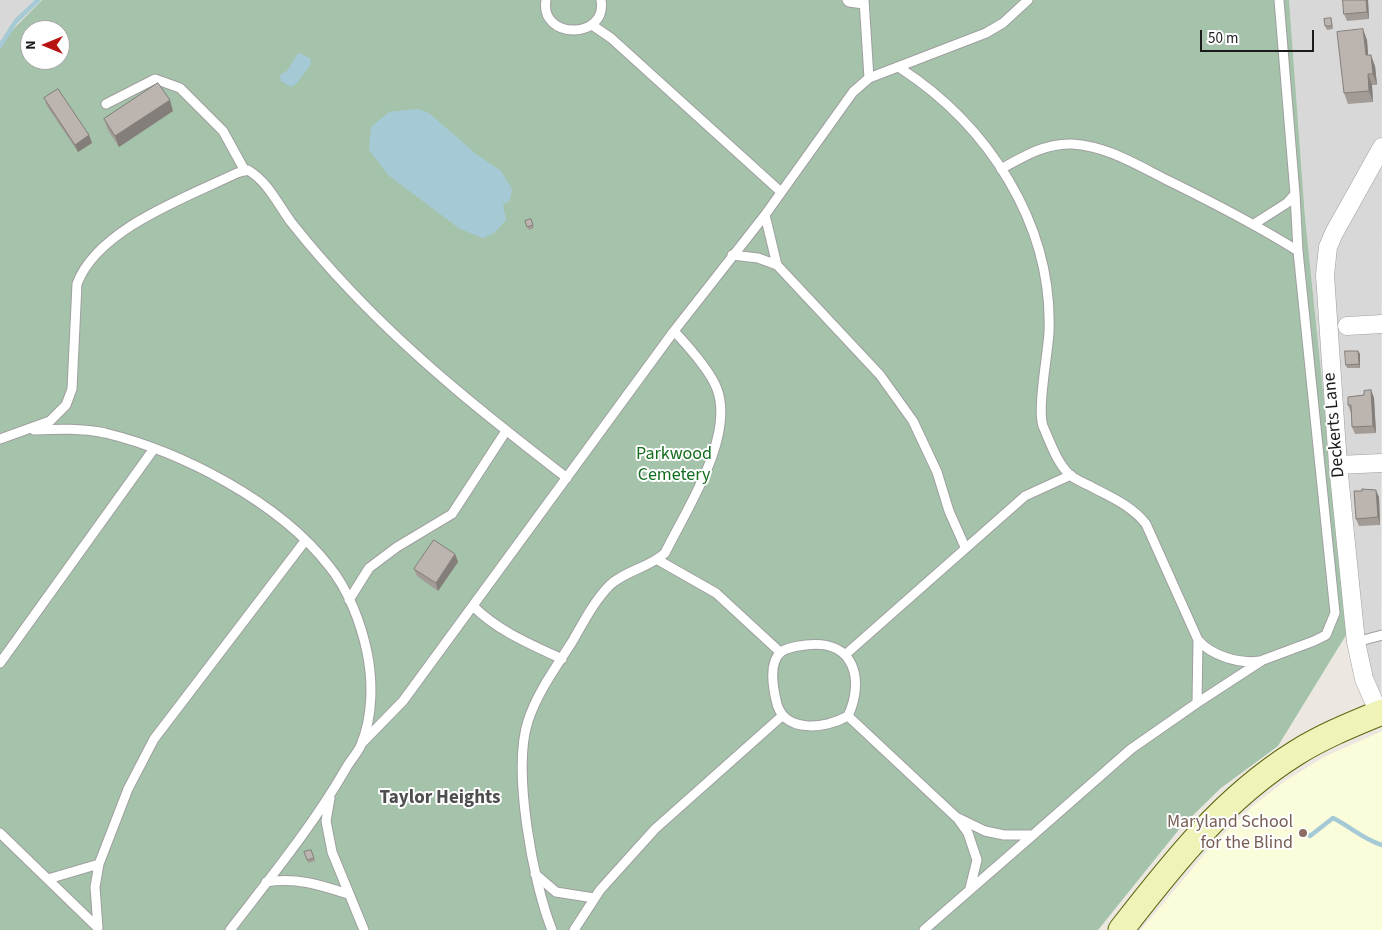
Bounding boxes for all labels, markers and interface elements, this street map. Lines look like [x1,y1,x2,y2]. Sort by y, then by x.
north arrow [20,20,70,70]
scale bar [1202,20,1316,52]
text: 50 m [1208,28,1238,49]
text: N [21,40,41,50]
street label: Deckerts Lane [1320,371,1350,479]
park label: Parkwood Cemetery [636,444,712,486]
district label: Taylor Heights [379,788,501,810]
place label: Maryland School for the Blind [1167,812,1293,854]
marker: Maryland School for the Blind [1297,827,1309,839]

